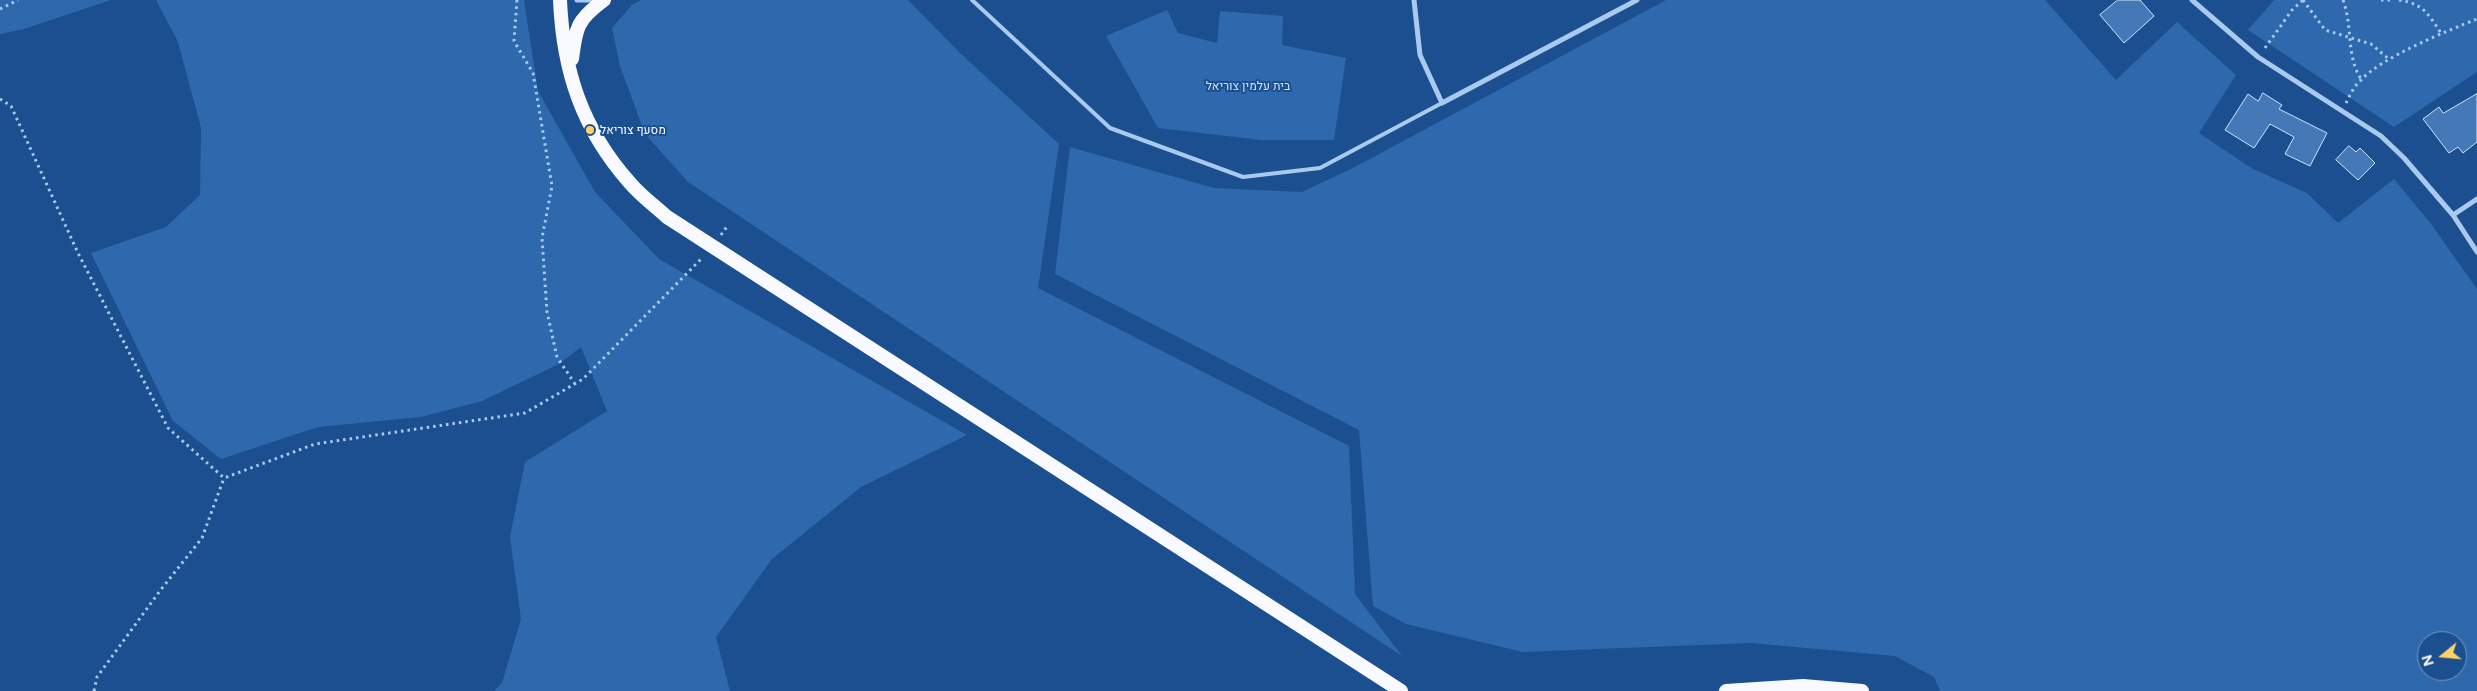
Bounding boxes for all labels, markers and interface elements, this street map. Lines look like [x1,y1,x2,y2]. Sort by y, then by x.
park label: בית עלמין צוריאל [1206,79,1290,93]
place label: מסעף צוריאל [600,123,666,137]
marker: מסעף צוריאל [584,124,596,136]
north arrow [2417,631,2467,681]
text: N [2418,653,2438,668]

